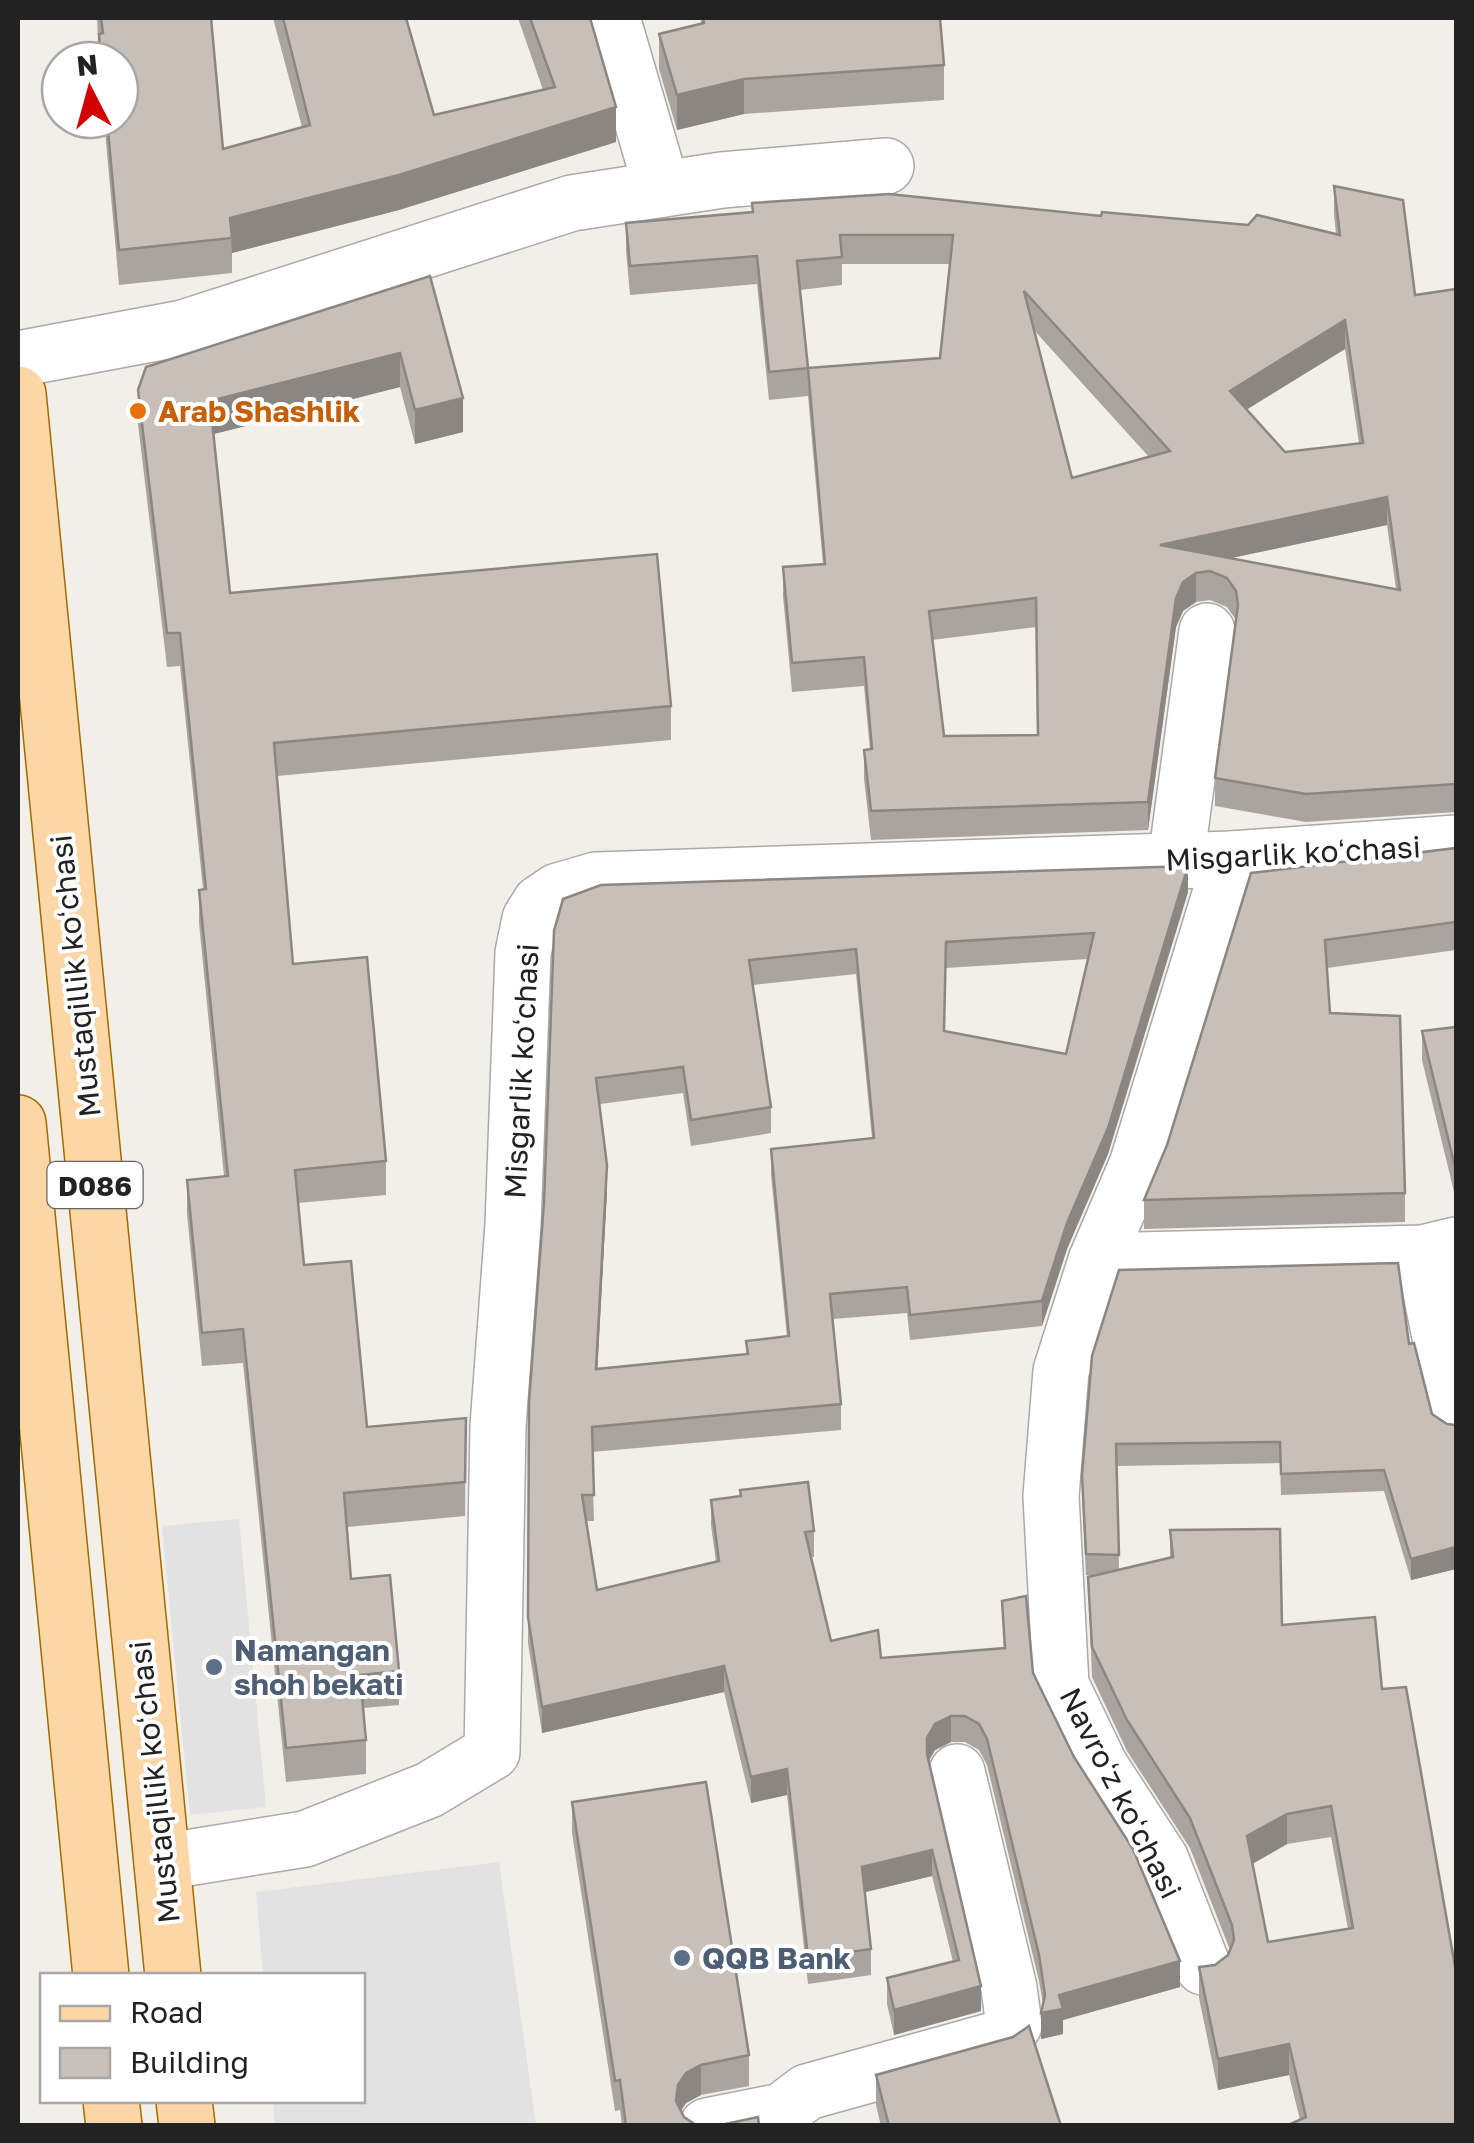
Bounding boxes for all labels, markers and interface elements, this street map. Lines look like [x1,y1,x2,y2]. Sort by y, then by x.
north arrow [40,40,140,140]
text: N [75,47,100,82]
place label: Arab Shashlik [158,393,361,429]
marker: Arab Shashlik [127,400,149,422]
street label: Misgarlik koʻchasi [1164,828,1422,878]
street label: Mustaqillik koʻchasi [42,833,108,1119]
street label: Misgarlik koʻchasi [496,942,546,1200]
road number: D086 [48,1162,142,1208]
place label: Namangan shoh bekati [234,1632,403,1702]
street label: Mustaqillik koʻchasi [121,1639,187,1925]
marker: Namangan shoh bekati [203,1656,225,1678]
street label: Navroʻz koʻchasi [1052,1682,1190,1904]
place label: QQB Bank [702,1940,852,1976]
marker: QQB Bank [671,1947,693,1969]
legend [40,1973,365,2103]
text: Road [130,1994,204,2030]
text: Building [130,2044,249,2080]

